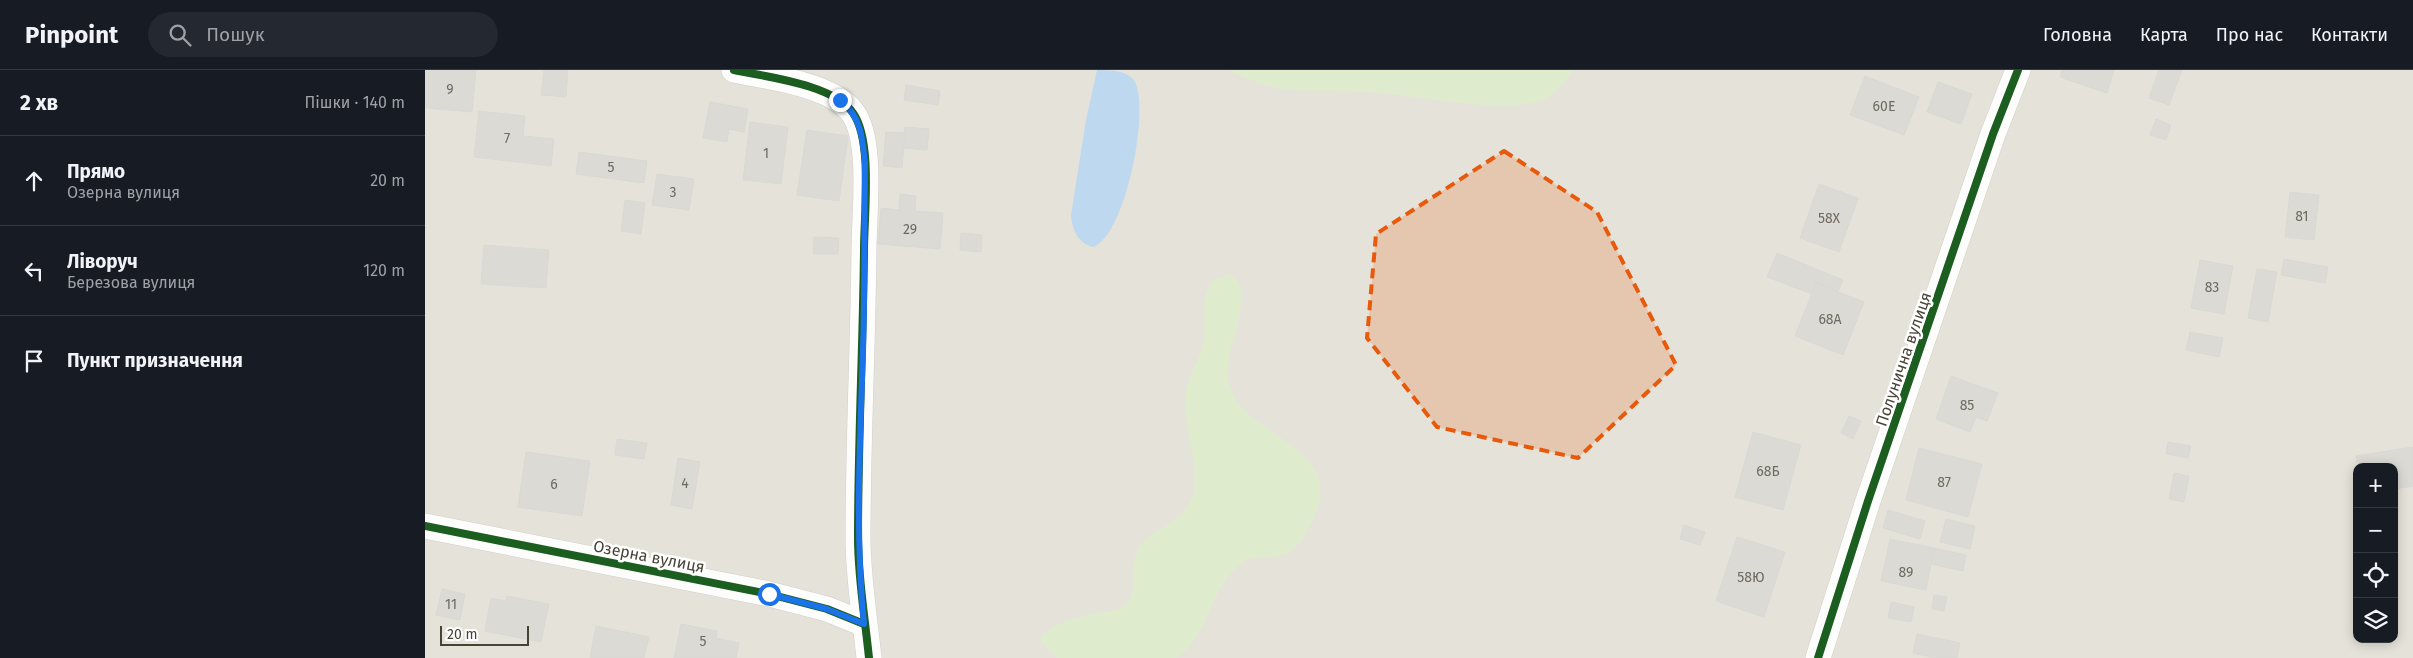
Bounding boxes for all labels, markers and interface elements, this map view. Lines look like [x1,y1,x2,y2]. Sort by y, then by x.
search box [148,12,498,57]
text: Pinpoint [25,21,118,49]
icon: search [166,21,194,49]
text: Пошук [206,23,265,46]
text: Головна [2043,24,2112,46]
text: Карта [2140,24,2188,46]
text: Про нас [2216,24,2283,46]
text: Контакти [2311,24,2388,46]
house number: 9 [446,81,454,98]
route end [829,89,852,112]
text: 2 хв [20,90,58,116]
text: Пішки · 140 m [304,93,405,112]
house number: 60Е [1873,98,1895,115]
house number: 7 [504,130,510,147]
house number: 1 [763,145,769,162]
house number: 5 [607,159,615,176]
text: Прямо [67,160,125,183]
icon: ahead [20,167,48,195]
text: 20 m [370,171,405,190]
text: Озерна вулиця [67,183,180,202]
house number: 3 [670,184,677,201]
house number: 81 [2295,208,2309,225]
house number: 58Х [1818,210,1841,227]
house number: 29 [903,221,917,238]
text: Ліворуч [67,250,138,273]
icon: left [20,257,48,285]
text: 120 m [363,261,405,280]
text: Березова вулиця [67,273,195,292]
house number: 83 [2205,279,2219,296]
street label: Полунична вулиця [1872,289,1935,429]
house number: 68А [1818,311,1842,328]
icon: arrive [20,347,48,375]
text: Пункт призначення [67,349,243,372]
house number: 85 [1960,397,1974,414]
house number: 68Б [1756,463,1780,480]
map controls [2353,463,2398,643]
button: + [2353,463,2398,508]
house number: 87 [1937,474,1951,491]
house number: 4 [681,475,689,492]
house number: 6 [550,476,558,493]
button: − [2353,508,2398,553]
street label: Озерна вулиця [592,536,706,577]
button: locate [2353,553,2398,598]
house number: 89 [1899,564,1913,581]
house number: 58Ю [1737,569,1765,586]
route start [758,583,781,606]
house number: 11 [445,596,457,613]
button: layers [2353,598,2398,643]
scale bar [440,623,529,646]
text: 20 m [447,626,477,643]
house number: 5 [699,633,707,650]

